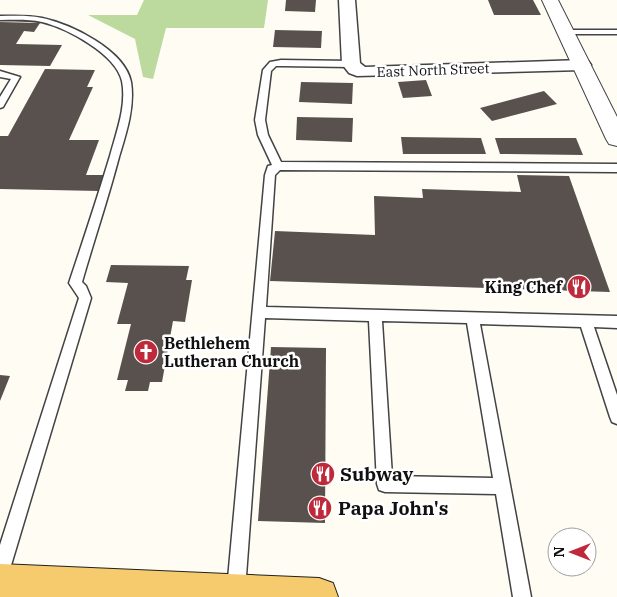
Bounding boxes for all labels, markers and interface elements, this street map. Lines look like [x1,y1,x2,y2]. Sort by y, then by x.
street label: East North Street [376,59,490,81]
restaurant icon: King Chef [566,274,592,300]
place label: King Chef [485,277,564,297]
place label: Bethlehem Lutheran Church [164,333,299,371]
church icon: Bethlehem Lutheran Church [133,339,159,365]
restaurant icon: Subway [310,461,336,487]
place label: Subway [340,462,414,486]
restaurant icon: Papa John's [307,495,333,521]
place label: Papa John's [338,496,449,520]
north arrow [547,527,597,577]
text: N [550,546,568,558]

